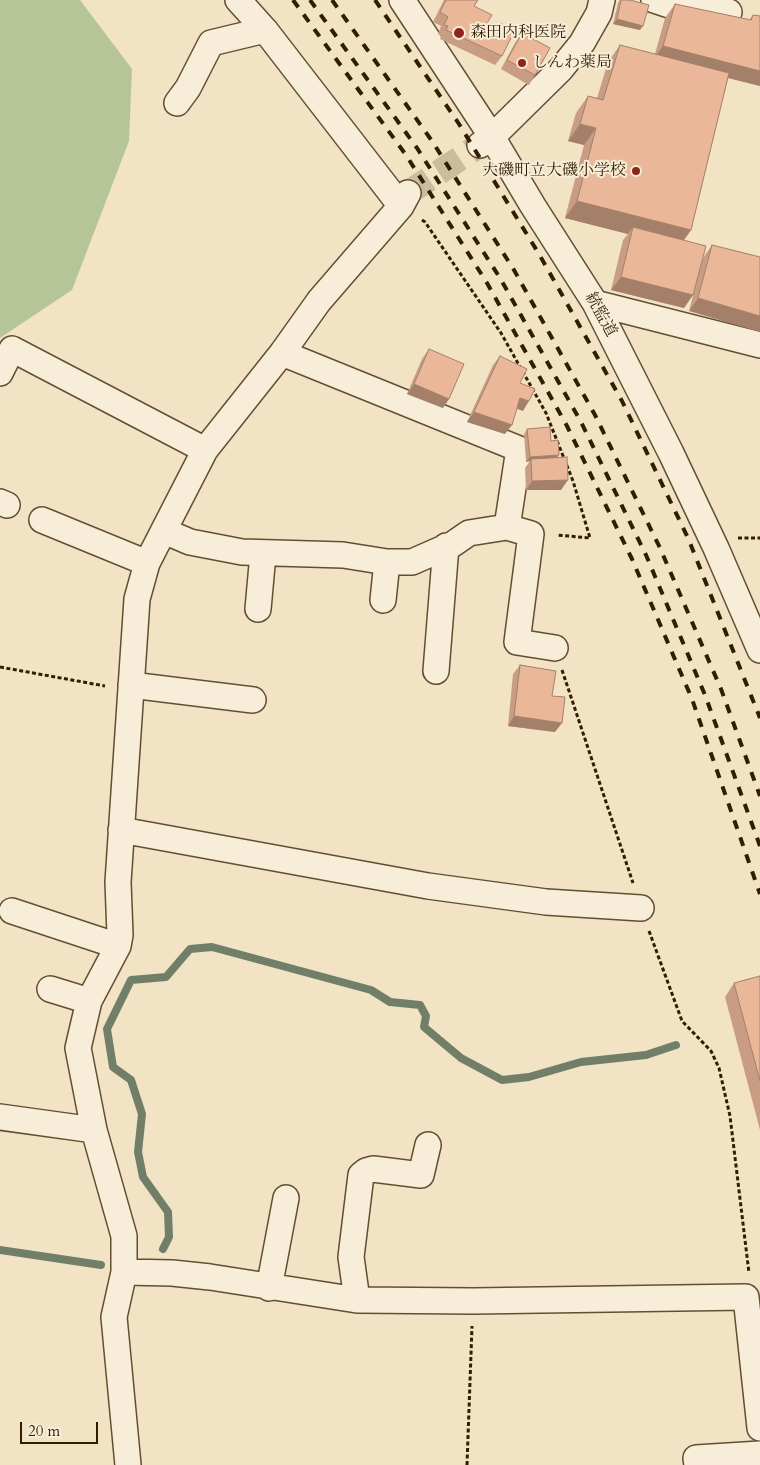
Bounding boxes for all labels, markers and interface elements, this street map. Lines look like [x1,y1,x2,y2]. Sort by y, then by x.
place label: 森田内科医院 [470,23,566,43]
marker: 森田内科医院 [452,26,466,40]
place label: しんわ薬局 [532,53,612,73]
marker: しんわ薬局 [516,57,528,69]
place label: 大磯町立大磯小学校 [482,161,626,181]
marker: 大磯町立大磯小学校 [630,165,642,177]
street label: 統監道 [580,289,620,341]
scale bar [22,1412,100,1444]
text: 20 m [28,1421,60,1441]

